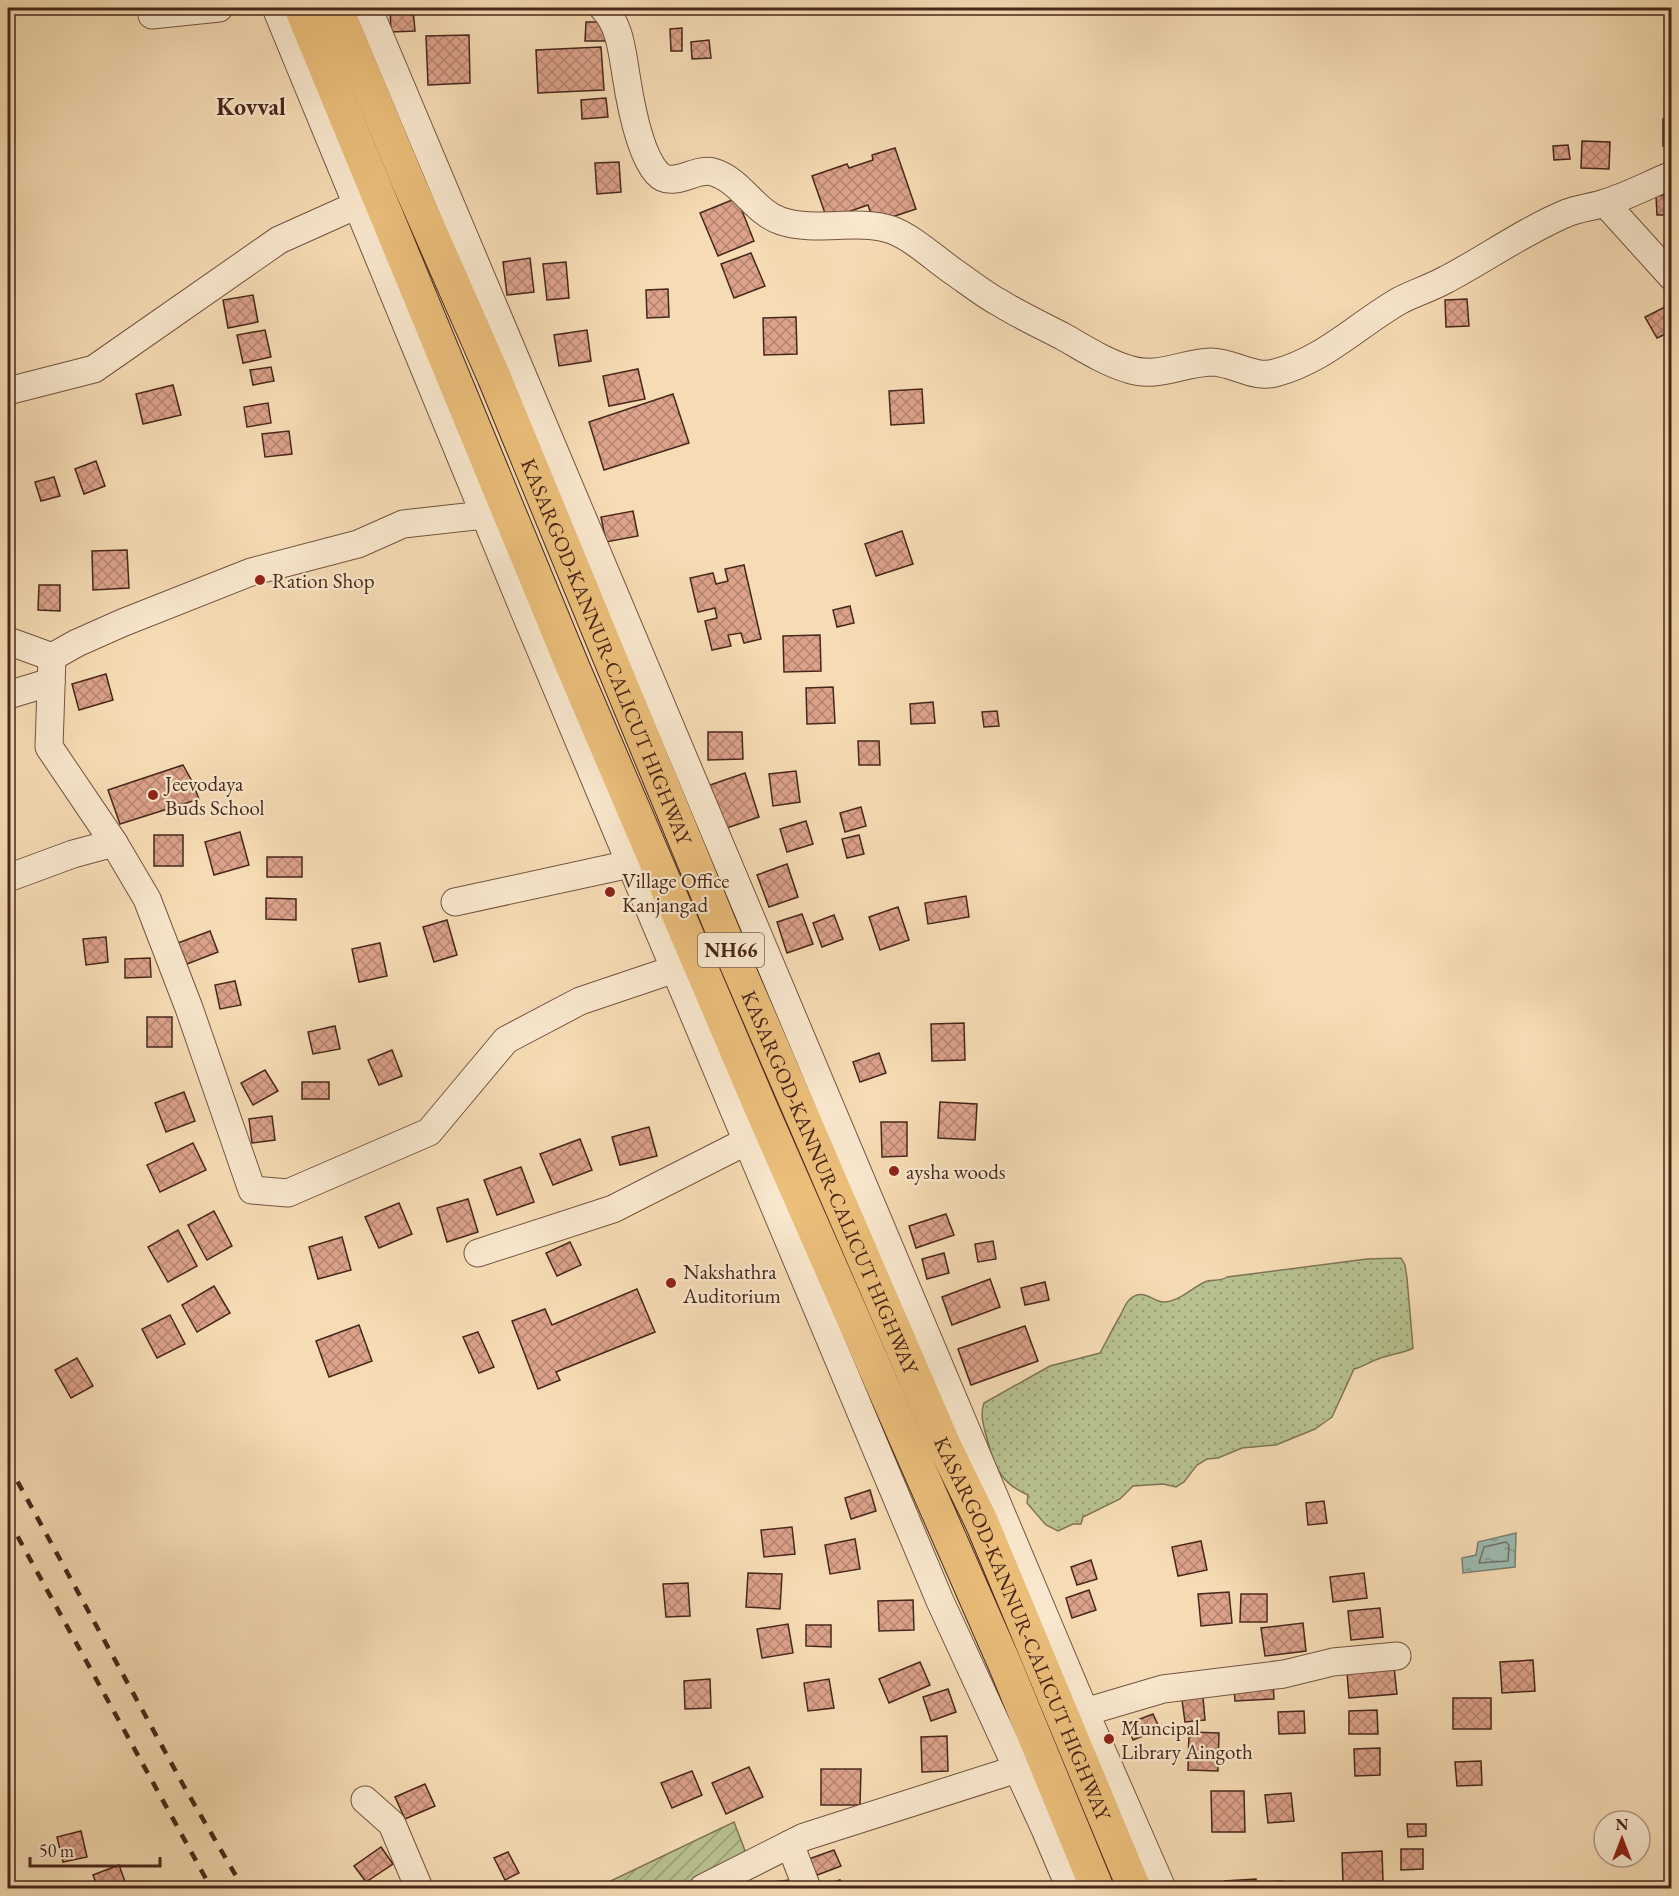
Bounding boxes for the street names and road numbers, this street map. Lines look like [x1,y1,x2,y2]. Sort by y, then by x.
street label: KASARGOD-KANNUR-CALICUT HIGHWAY [515,454,699,850]
road number: NH66 [698,933,764,967]
street label: KASARGOD-KANNUR-CALICUT HIGHWAY [736,986,926,1380]
street label: KASARGOD-KANNUR-CALICUT HIGHWAY [929,1432,1118,1826]

